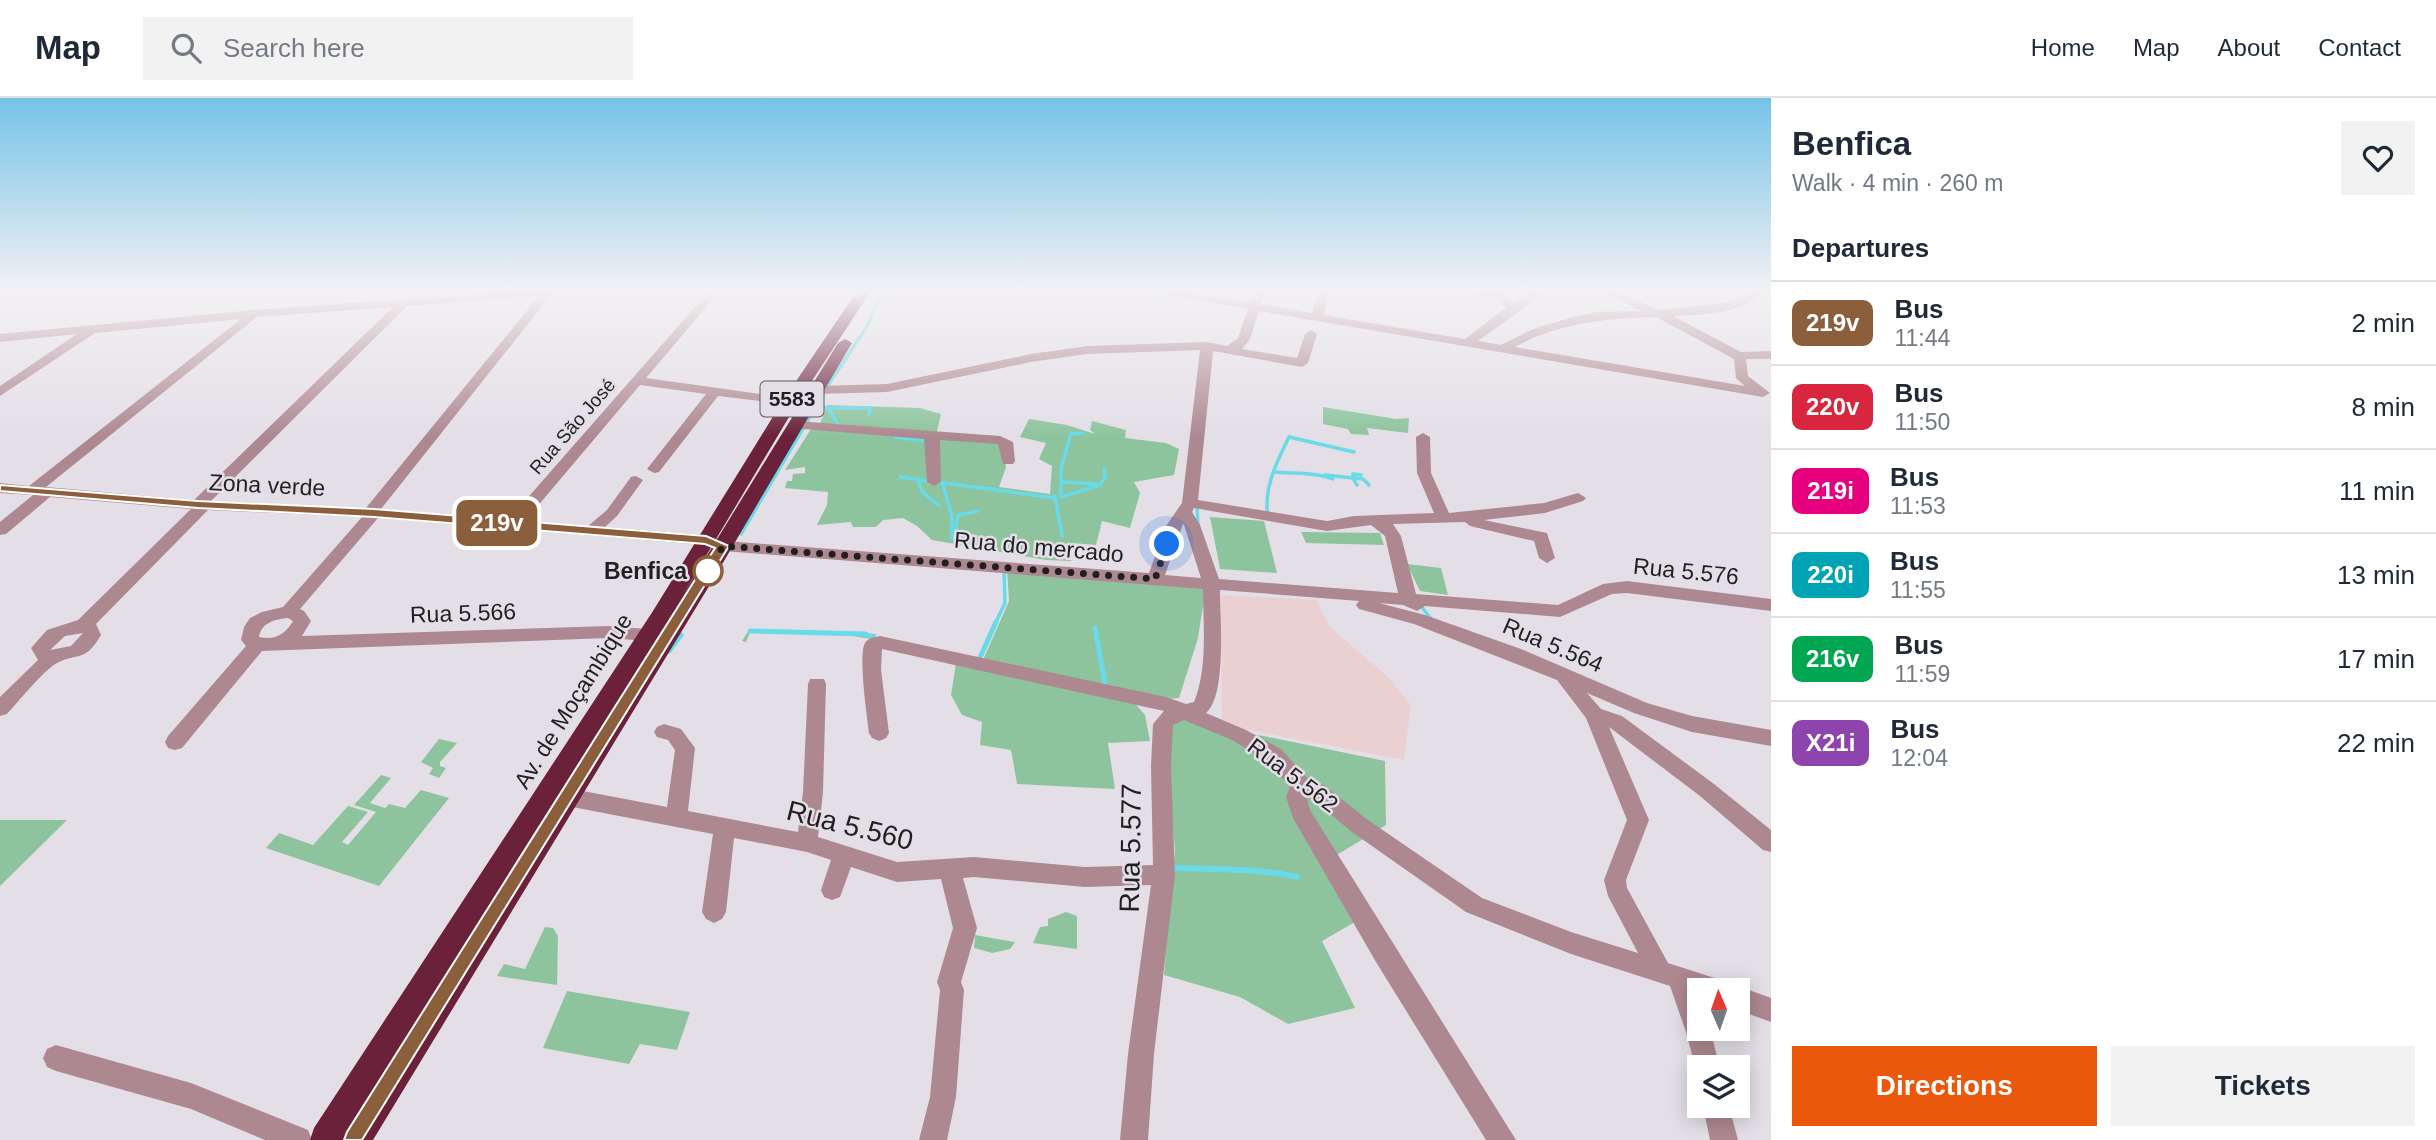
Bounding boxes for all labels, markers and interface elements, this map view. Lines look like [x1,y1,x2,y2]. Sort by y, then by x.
search box [143,17,633,80]
text: Map [35,29,101,66]
icon: search [167,29,205,67]
text: Search here [223,33,365,63]
text: Home [2031,34,2095,61]
text: Map [2133,34,2180,61]
text: About [2218,34,2280,61]
text: Contact [2318,34,2401,61]
button: heart [2341,121,2415,195]
text: Benfica [1792,125,1911,162]
text: Walk · 4 min · 260 m [1792,170,2003,196]
text: Departures [1792,233,1929,263]
text: Bus [1894,294,1944,324]
text: 2 min [2351,308,2415,338]
text: 219v [1806,309,1859,336]
text: 11:44 [1894,325,1950,351]
street label: Rua São José [525,374,619,478]
text: Bus [1894,378,1944,408]
road number: 5583 [760,382,824,416]
text: 8 min [2351,392,2415,422]
text: 220v [1806,393,1859,420]
text: 11:50 [1894,409,1950,435]
text: Bus [1890,462,1939,492]
street label: Zona verde [208,469,326,501]
text: 11 min [2339,476,2415,506]
text: 219i [1807,477,1854,504]
text: 11:53 [1890,493,1946,519]
line badge: 219v [448,500,546,546]
text: 219v [470,509,524,536]
your location [1149,526,1184,561]
street label: Rua do mercado [953,527,1125,567]
text: Bus [1890,546,1939,576]
street label: Rua 5.576 [1632,553,1740,589]
marker: Benfica [693,556,723,586]
place label: Benfica [604,558,687,584]
text: 13 min [2337,560,2415,590]
text: 220i [1807,561,1854,588]
text: 11:55 [1890,577,1946,603]
street label: Rua 5.566 [410,598,516,628]
street label: Av. de Moçambique [509,609,637,793]
street label: Rua 5.564 [1499,612,1607,678]
text: Bus [1894,630,1944,660]
text: 17 min [2337,644,2415,674]
text: 216v [1806,645,1859,672]
text: 11:59 [1894,661,1950,687]
text: Bus [1890,714,1940,744]
text: 22 min [2337,728,2415,758]
text: X21i [1806,729,1855,756]
street label: Rua 5.562 [1243,733,1343,817]
text: 12:04 [1890,745,1948,771]
street label: Rua 5.577 [1114,783,1147,913]
street label: Rua 5.560 [783,795,916,856]
north arrow [1687,978,1750,1041]
map controls [1687,978,1750,1118]
button: Directions [1792,1046,2097,1126]
button: Tickets [2111,1046,2415,1126]
button: layers [1687,1055,1750,1118]

